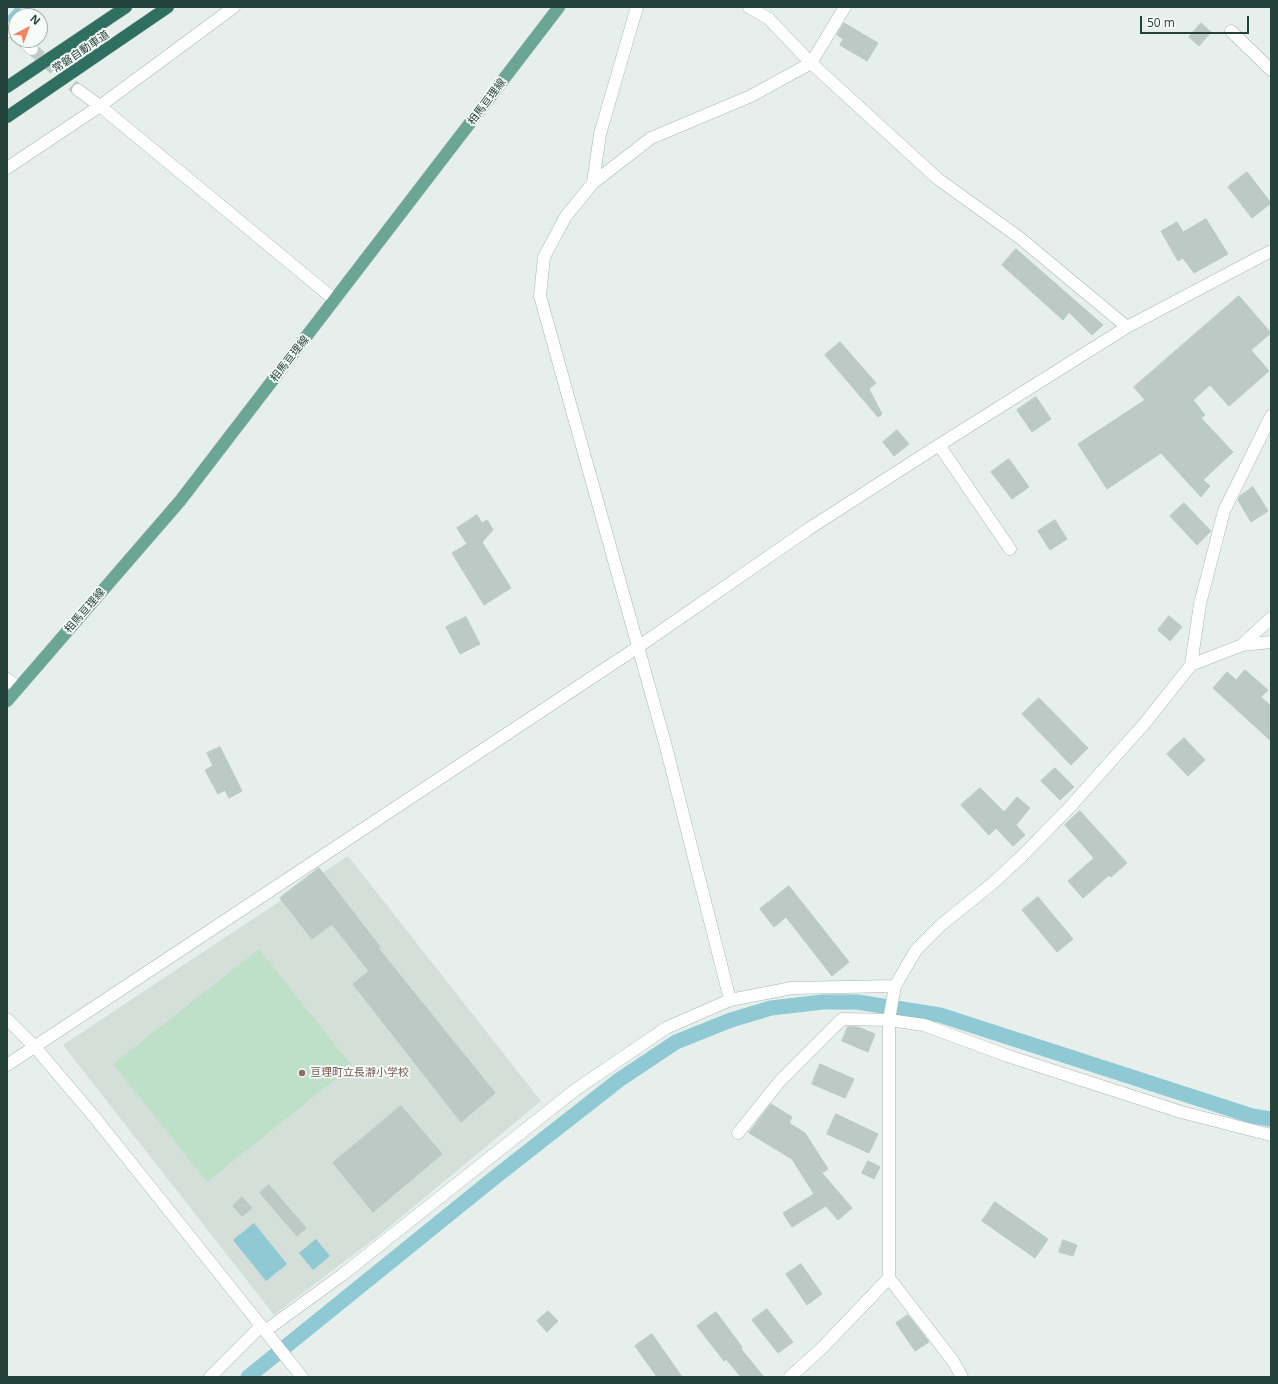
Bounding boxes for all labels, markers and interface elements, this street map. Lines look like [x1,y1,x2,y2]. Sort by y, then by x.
north arrow [8,8,48,48]
scale bar [1142,8,1251,34]
text: N [27,11,44,28]
text: 50 m [1147,14,1175,31]
street label: 常磐自動車道 [50,28,112,76]
street label: 相馬亘理線 [465,76,509,128]
street label: 相馬亘理線 [268,333,312,385]
street label: 相馬亘理線 [62,586,108,636]
place label: 亘理町立長瀞小学校 [310,1066,409,1080]
marker: 亘理町立長瀞小学校 [297,1068,307,1078]

